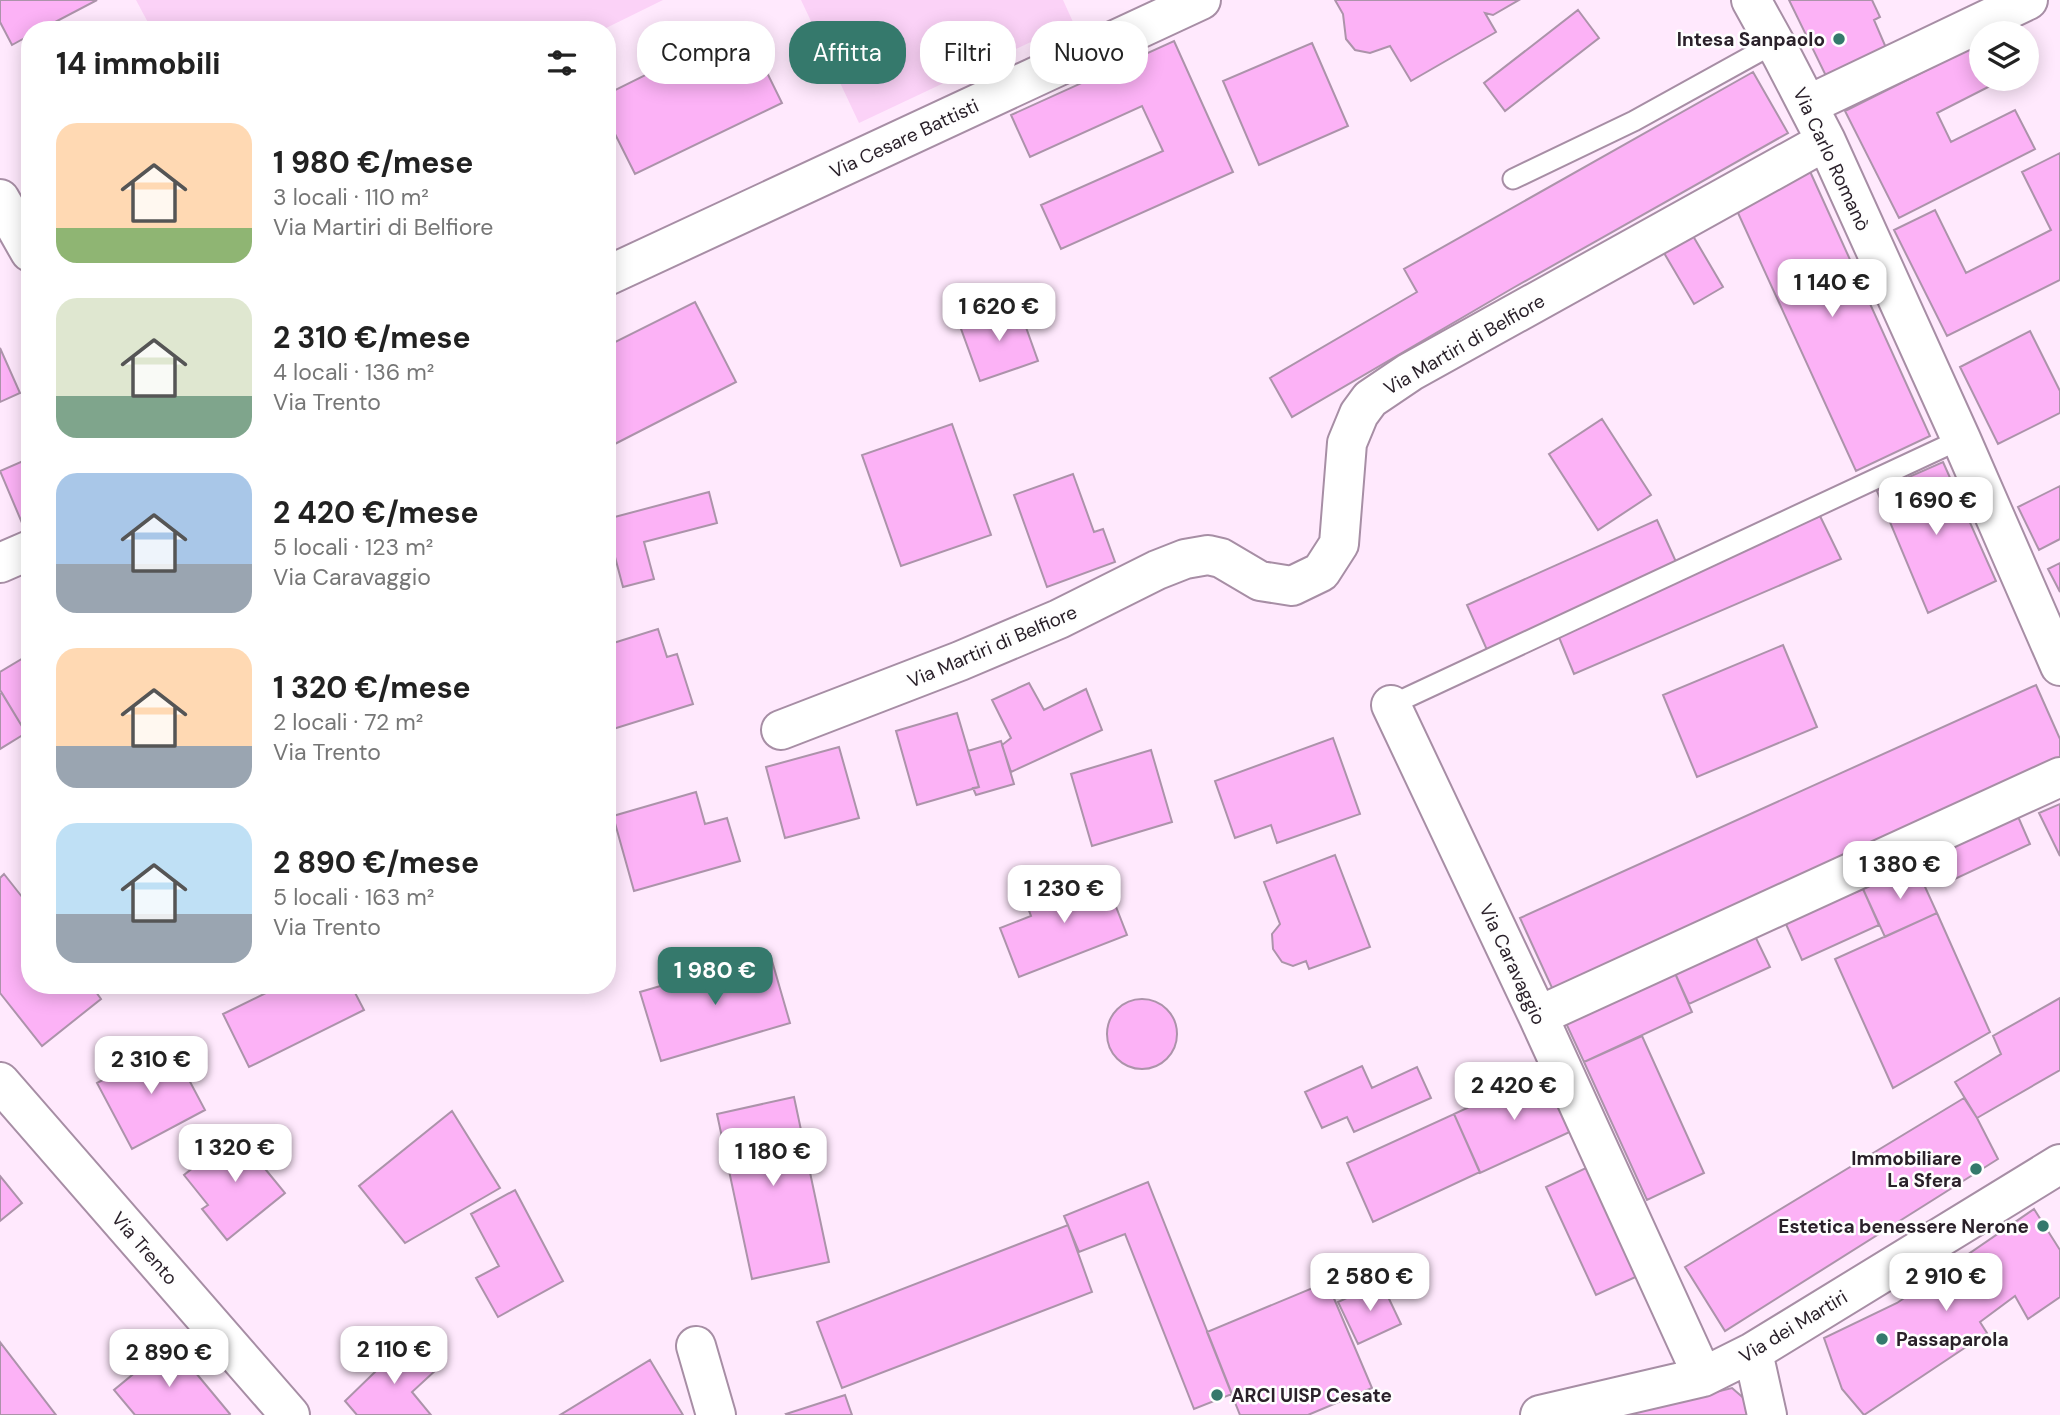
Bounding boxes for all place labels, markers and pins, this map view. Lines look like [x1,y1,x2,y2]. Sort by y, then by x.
place label: Intesa Sanpaolo [1677,27,1825,52]
marker: Intesa Sanpaolo [1831,31,1847,47]
pin: 1 140 € [1767,260,1897,319]
pin: 1 620 € [934,284,1064,343]
pin: 1 690 € [1871,477,2001,537]
pin: 1 380 € [1835,842,1965,901]
pin: 1 230 € [999,866,1129,925]
pin: 1 980 € [650,948,780,1007]
pin: 2 310 € [86,1036,216,1096]
pin: 2 420 € [1449,1062,1579,1122]
pin: 1 320 € [170,1124,300,1184]
pin: 1 180 € [708,1128,838,1188]
place label: Immobiliare La Sfera [1851,1146,1962,1193]
marker: Immobiliare La Sfera [1968,1161,1984,1177]
place label: Estetica benessere Nerone [1778,1214,2029,1239]
marker: Estetica benessere Nerone [2035,1218,2051,1234]
pin: 2 580 € [1305,1254,1435,1313]
pin: 2 910 € [1881,1254,2011,1313]
pin: 2 110 € [329,1326,459,1386]
place label: Passaparola [1896,1327,2009,1352]
pin: 2 890 € [104,1330,234,1389]
marker: Passaparola [1874,1331,1890,1347]
place label: ARCI UISP Cesate [1231,1383,1392,1408]
marker: ARCI UISP Cesate [1209,1387,1225,1403]

